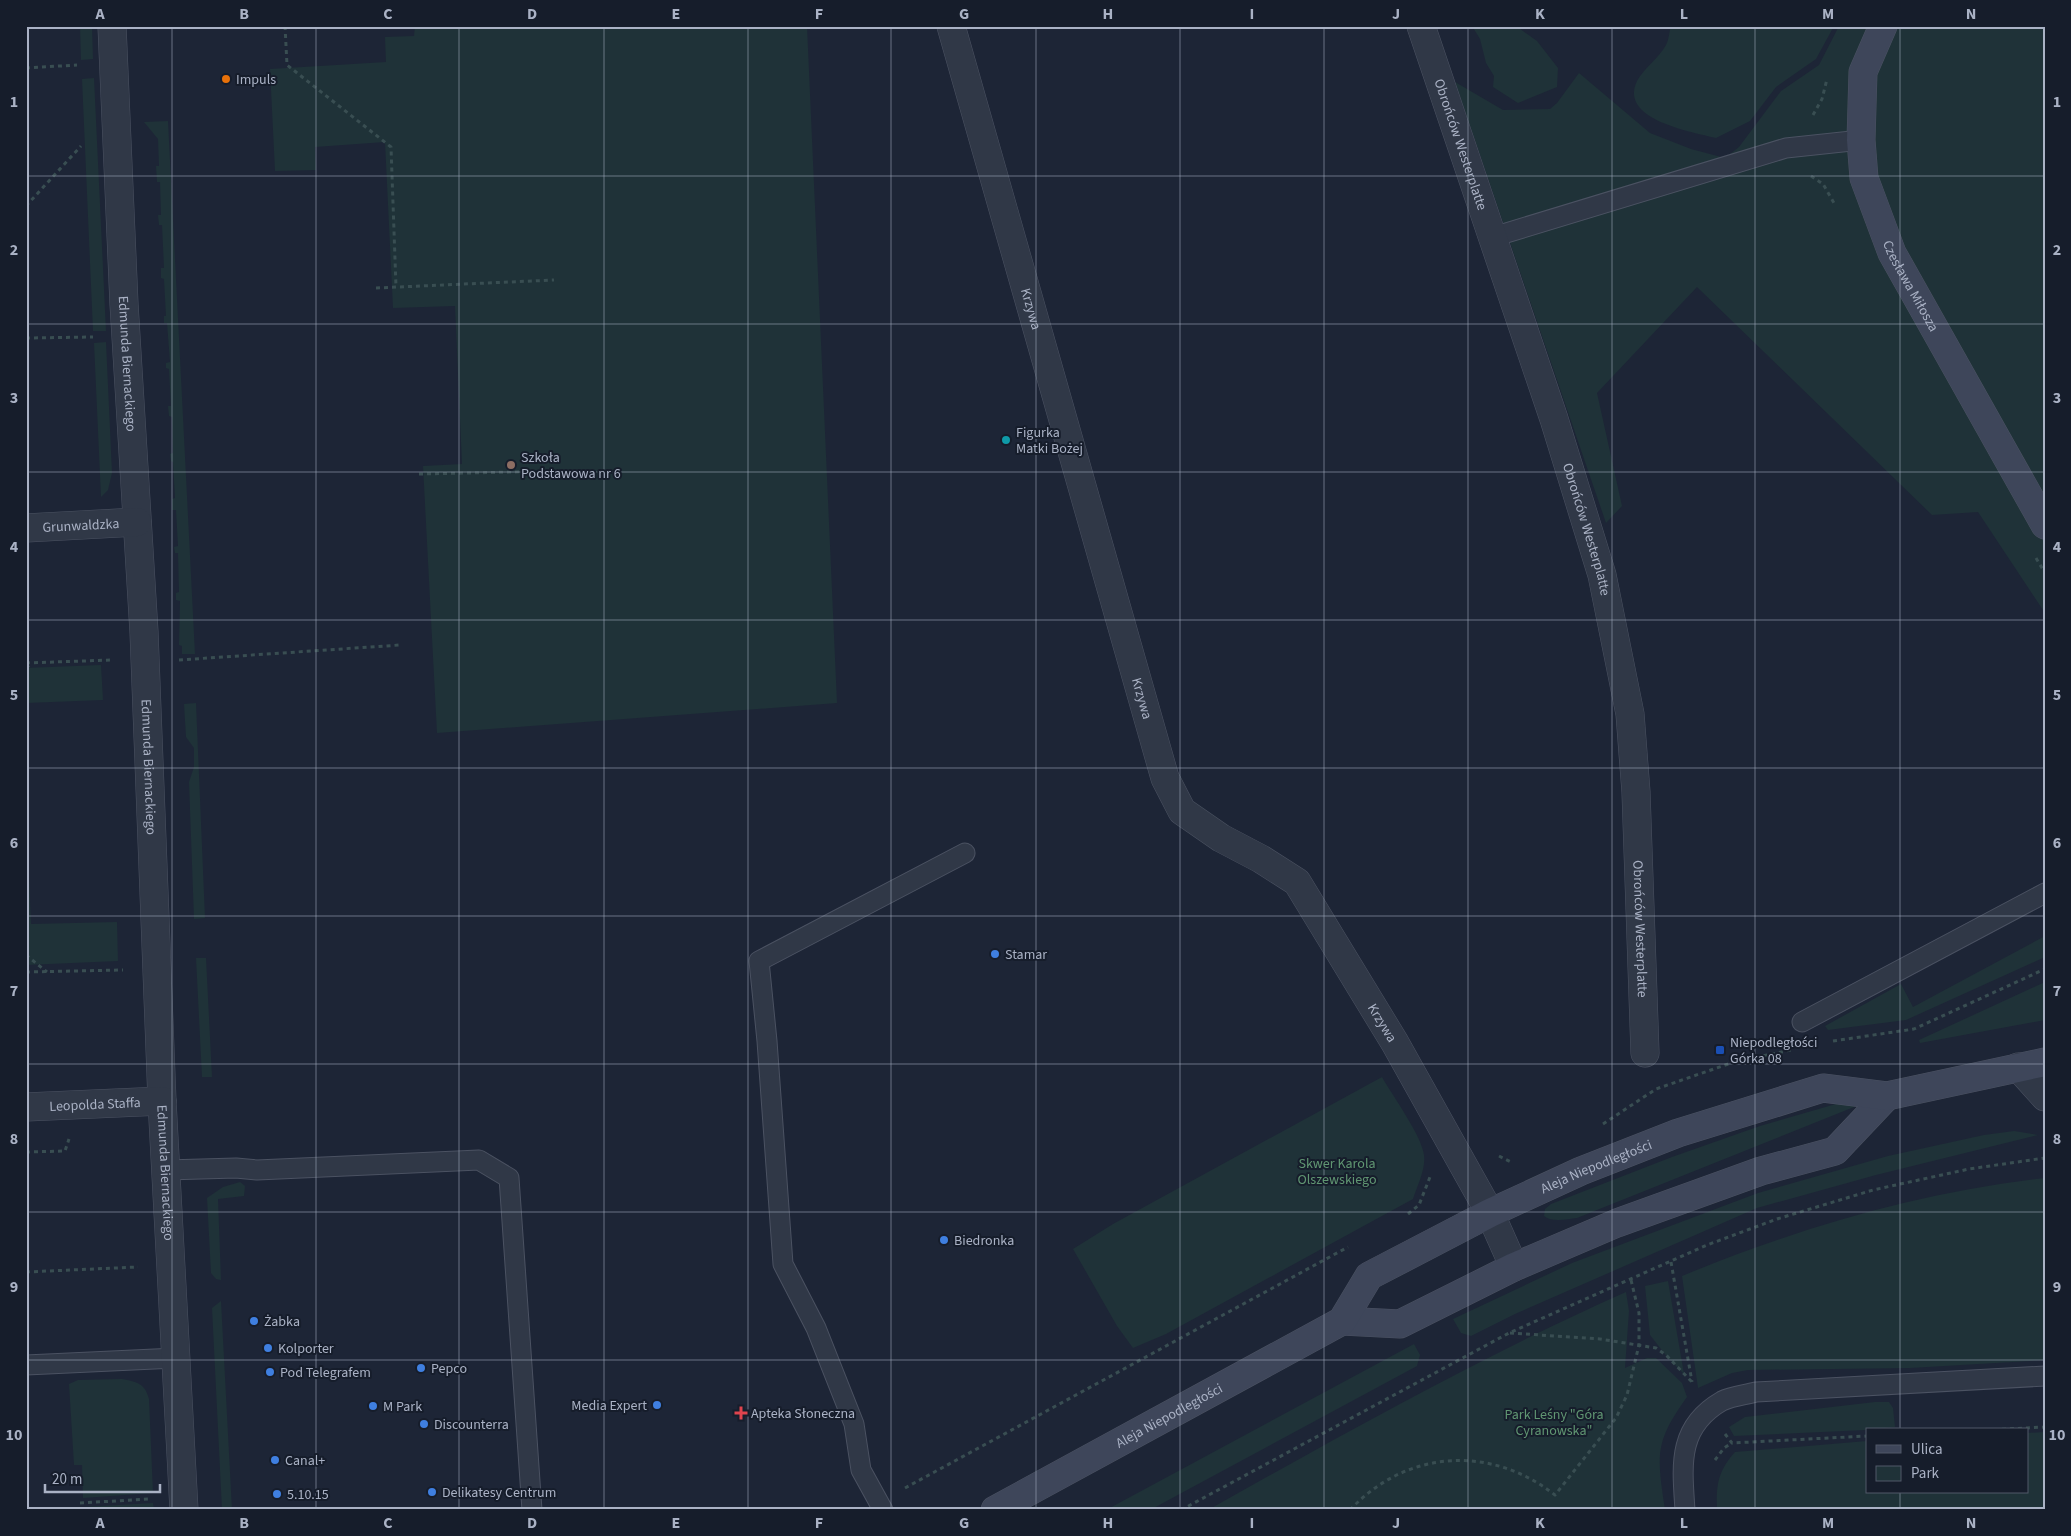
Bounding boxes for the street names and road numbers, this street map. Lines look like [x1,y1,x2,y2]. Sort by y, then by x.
street label: Obrońców Westerplatte [1429,76,1492,213]
street label: Czesława Miłosza [1877,237,1943,336]
street label: Krzywa [1015,286,1046,332]
street label: Edmunda Biernackiego [113,295,141,432]
street label: Obrońców Westerplatte [1557,461,1615,598]
street label: Grunwaldzka [42,514,120,538]
street label: Krzywa [1126,675,1157,722]
street label: Edmunda Biernackiego [136,699,161,835]
street label: Obrońców Westerplatte [1627,860,1652,998]
street label: Krzywa [1362,1000,1401,1046]
street label: Leopolda Staffa [49,1093,141,1117]
street label: Edmunda Biernackiego [151,1104,178,1241]
street label: Aleja Niepodległości [1537,1135,1655,1199]
street label: Aleja Niepodległości [1112,1379,1226,1453]

